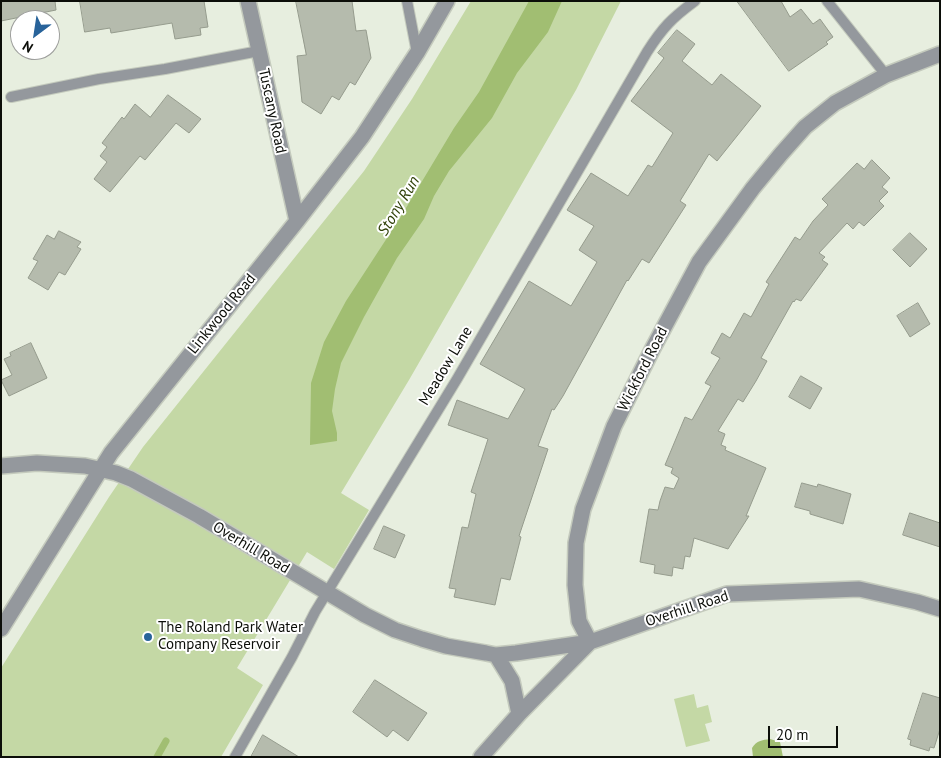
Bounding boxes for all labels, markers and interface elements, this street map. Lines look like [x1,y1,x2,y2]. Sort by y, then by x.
north arrow [10,10,60,60]
text: N [19,37,36,57]
street label: Tuscany Road [254,67,290,155]
water label: Stony Run [374,173,424,239]
street label: Linkwood Road [184,270,260,358]
street label: Meadow Lane [415,323,477,409]
street label: Wickford Road [614,324,672,414]
street label: Overhill Road [209,518,293,578]
street label: Overhill Road [643,587,731,631]
place label: The Roland Park Water Company Reservoir [158,619,303,654]
marker: The Roland Park Water Company Reservoir [142,631,154,643]
scale bar [771,716,841,748]
text: 20 m [776,725,809,744]

